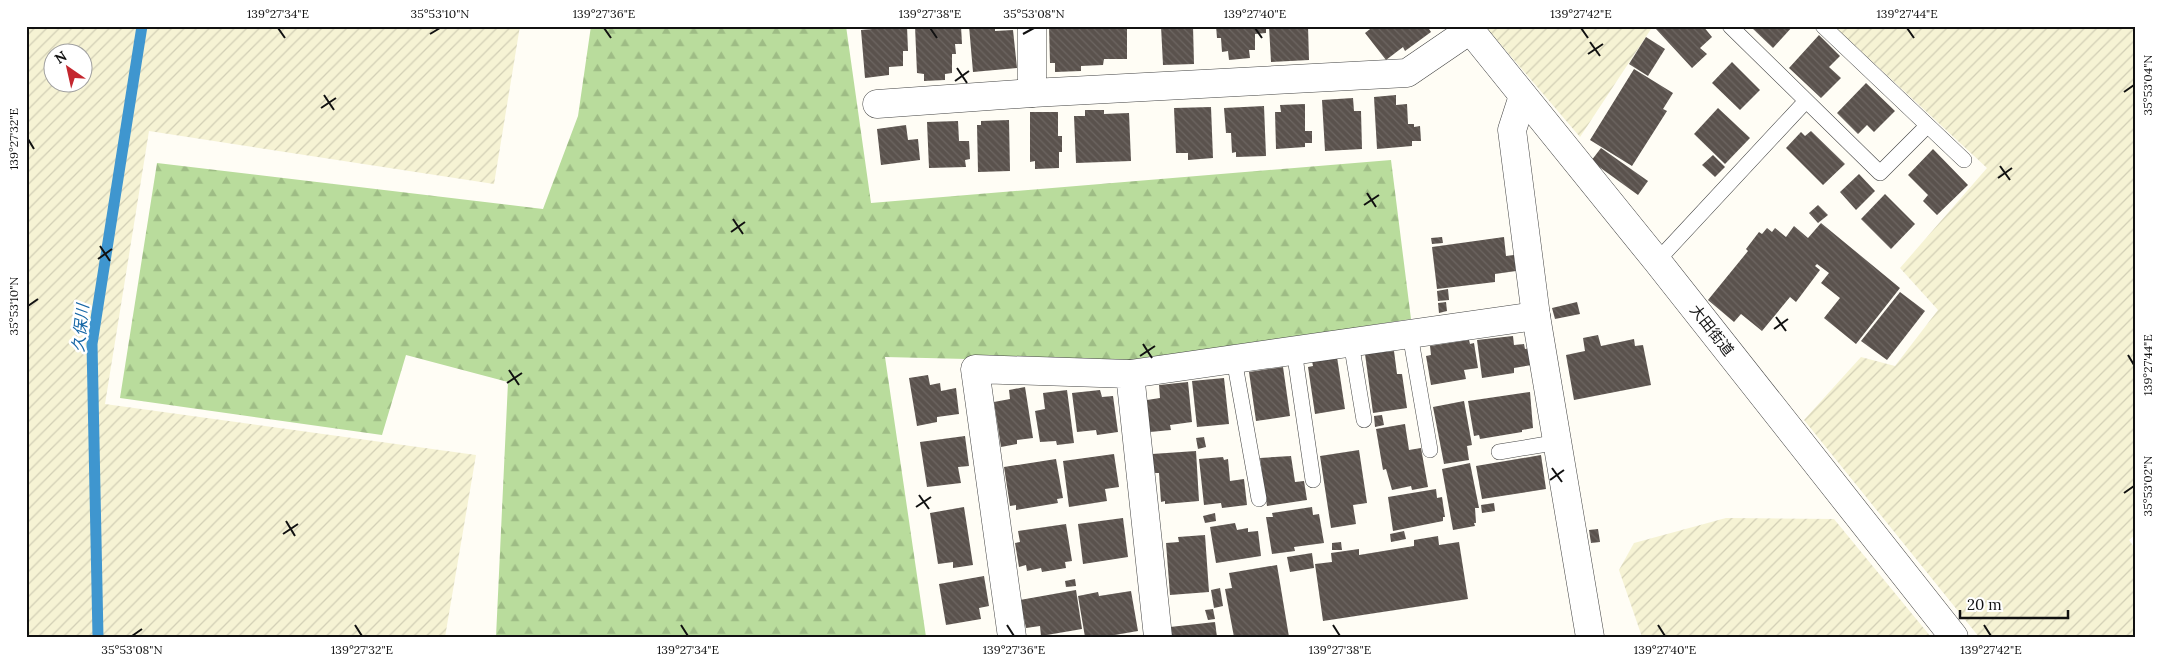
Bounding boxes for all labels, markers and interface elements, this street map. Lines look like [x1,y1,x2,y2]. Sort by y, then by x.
text: 139°27'34"E [247,6,309,21]
text: 35°53'10"N [411,6,469,21]
text: 139°27'36"E [573,6,635,21]
text: 139°27'38"E [899,6,961,21]
text: 35°53'08"N [1003,6,1065,21]
text: 139°27'40"E [1224,6,1286,21]
text: 139°27'42"E [1550,6,1612,21]
text: 139°27'44"E [1876,6,1938,21]
north arrow [42,42,92,92]
text: N [51,47,70,68]
text: 35°53'04"N [2140,55,2155,115]
text: 139°27'32"E [6,108,21,170]
text: 35°53'10"N [6,277,21,335]
water label: 久保川 [68,301,93,353]
street label: 大田街道 [1686,301,1738,359]
text: 139°27'44"E [2140,334,2155,396]
text: 35°53'02"N [2140,456,2155,516]
scale bar [1960,588,2067,620]
text: 20 m [1967,595,2002,614]
text: 35°53'08"N [101,642,163,657]
text: 139°27'32"E [331,642,393,657]
text: 139°27'34"E [657,642,719,657]
text: 139°27'36"E [983,642,1045,657]
text: 139°27'38"E [1309,642,1371,657]
text: 139°27'40"E [1634,642,1696,657]
text: 139°27'42"E [1960,642,2022,657]

